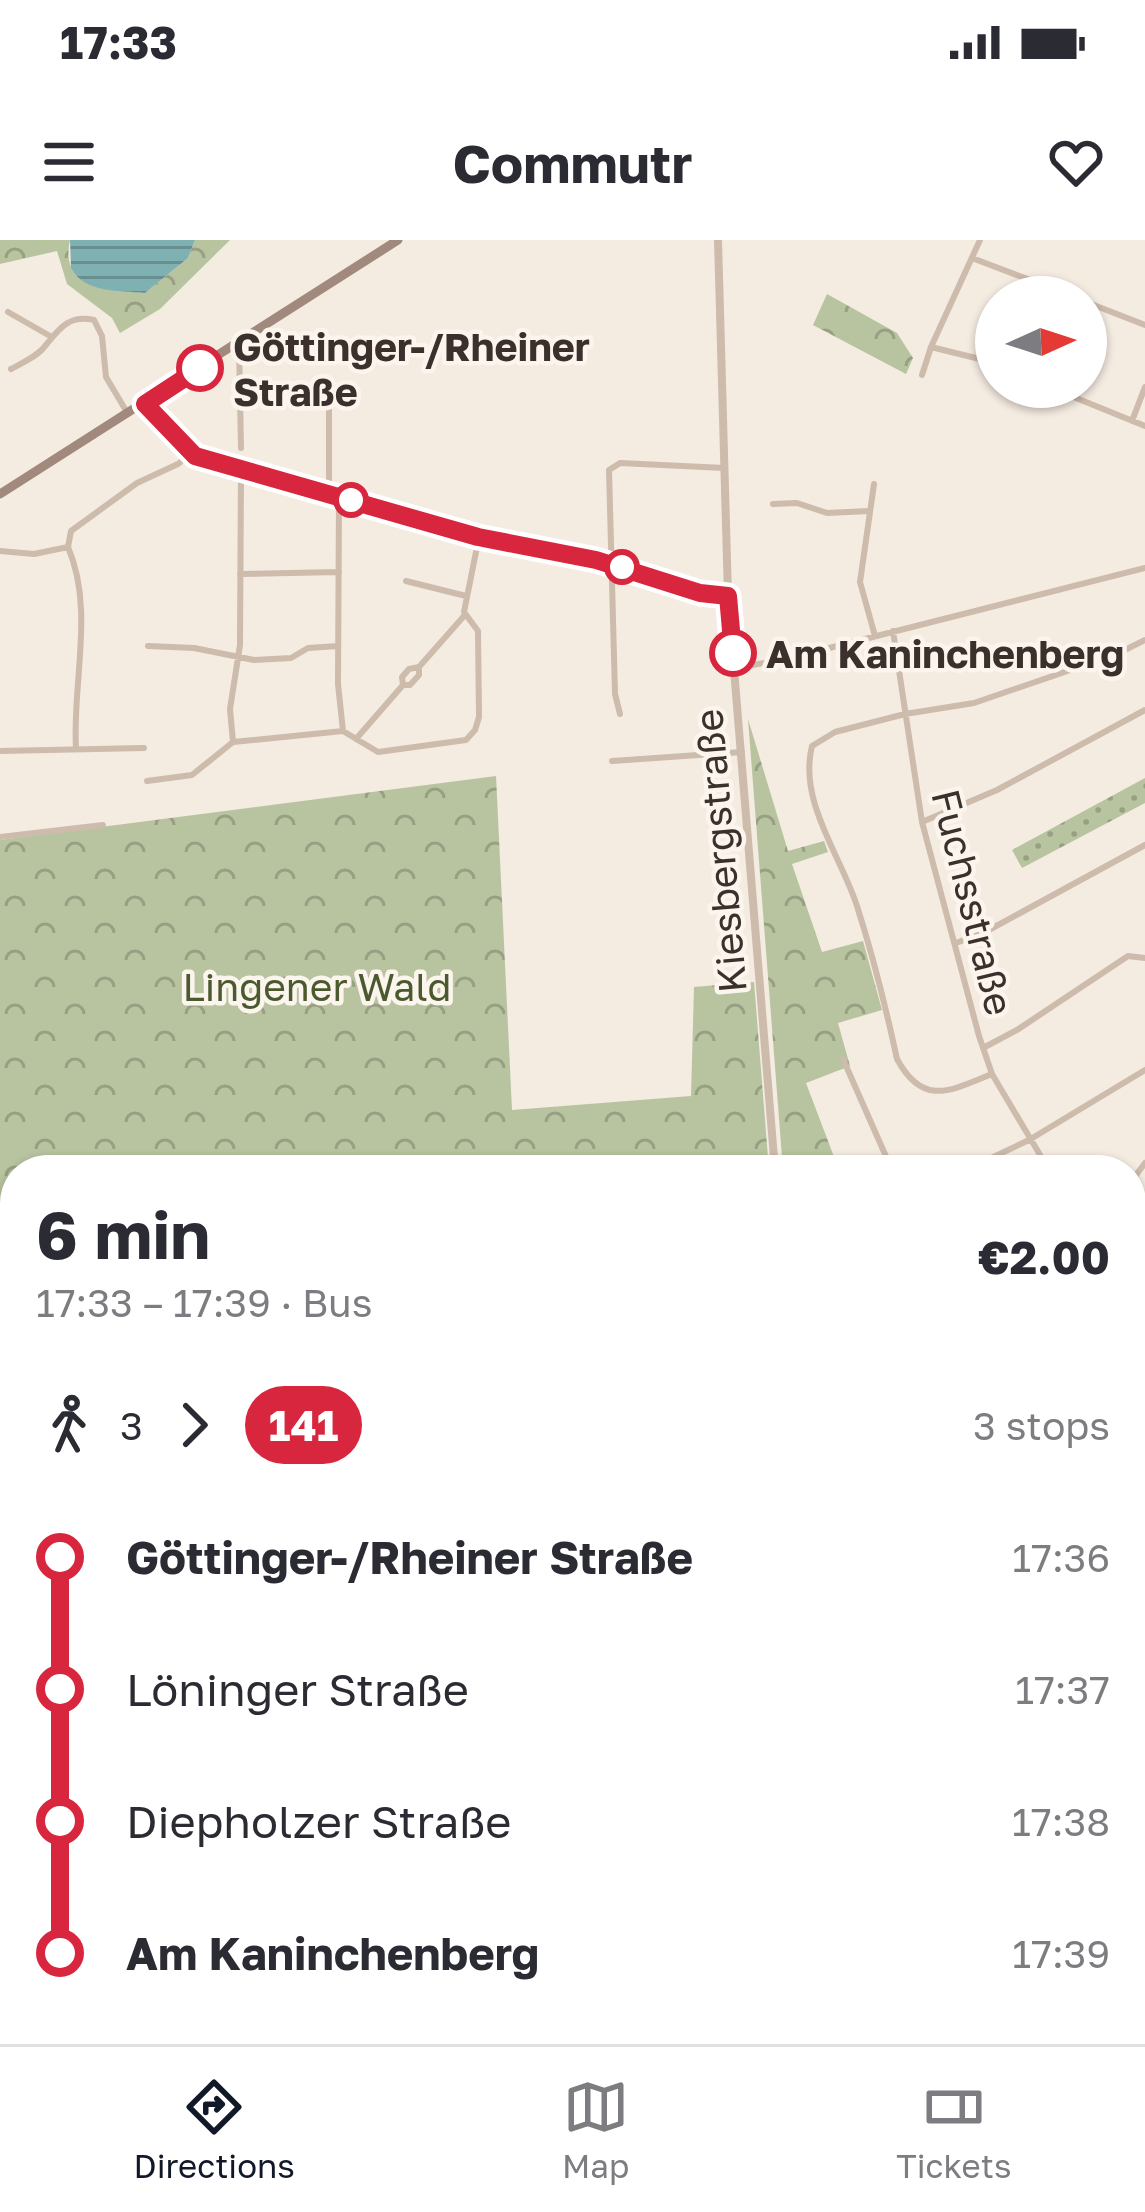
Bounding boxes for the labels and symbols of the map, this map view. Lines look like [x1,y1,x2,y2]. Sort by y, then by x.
north arrow [975,276,1107,408]
place label: Göttinger-/Rheiner Straße [233,323,590,415]
marker: Göttinger-/Rheiner Straße [178,346,222,390]
unlabelled marker [335,484,367,516]
unlabelled marker [606,551,638,583]
place label: Am Kaninchenberg [766,630,1124,677]
marker: Am Kaninchenberg [711,631,755,675]
street label: Kiesbergstraße [684,707,756,995]
street label: Fuchsstraße [922,784,1024,1020]
park label: Lingener Wald [183,963,451,1010]

